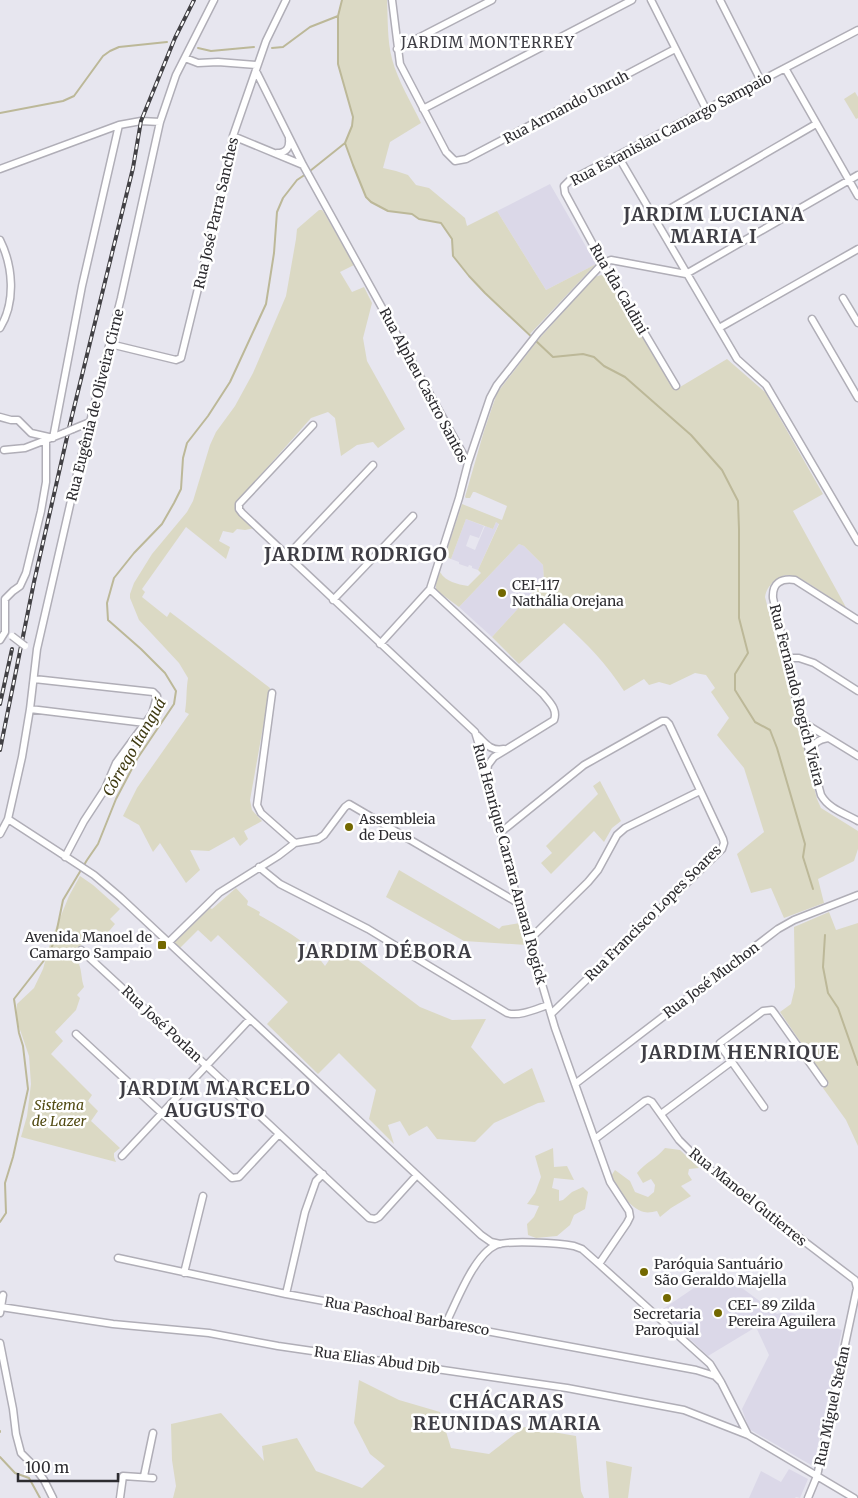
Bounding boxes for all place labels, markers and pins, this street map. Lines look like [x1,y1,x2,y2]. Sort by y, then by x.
place label: CEI-117 Nathália Orejana [512,576,624,610]
marker: CEI-117 Nathália Orejana [496,587,508,599]
place label: Assembleia de Deus [358,810,436,844]
marker: Assembleia de Deus [343,821,355,833]
place label: Avenida Manoel de Camargo Sampaio [24,928,152,962]
marker: Avenida Manoel de Camargo Sampaio [156,939,168,951]
place label: Paróquia Santuário São Geraldo Majella [654,1255,787,1289]
marker: Paróquia Santuário São Geraldo Majella [638,1266,650,1278]
marker: Secretaria Paroquial [661,1292,673,1304]
place label: CEI- 89 Zilda Pereira Aguilera [728,1296,836,1330]
place label: Secretaria Paroquial [633,1305,701,1339]
marker: CEI- 89 Zilda Pereira Aguilera [712,1307,724,1319]

